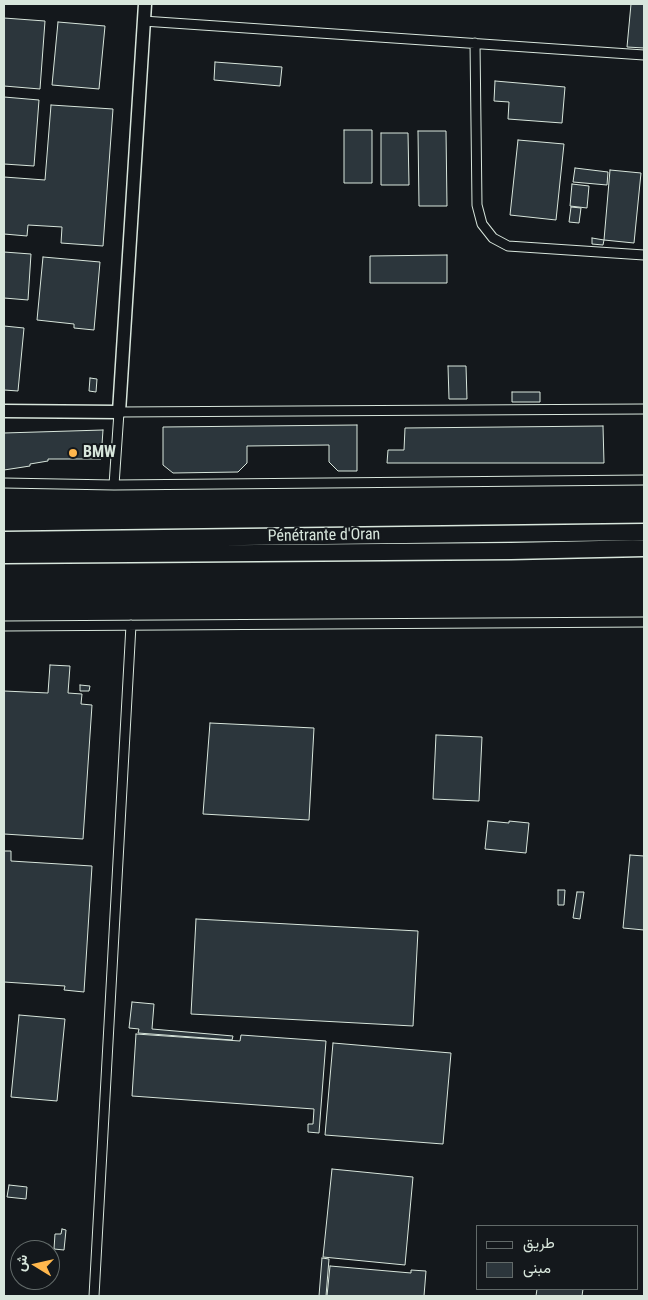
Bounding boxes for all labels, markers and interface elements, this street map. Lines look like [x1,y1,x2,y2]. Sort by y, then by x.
place label: BMW [83,443,116,463]
marker: BMW [67,447,79,459]
street label: Pénétrante d'Oran [268,525,380,547]
legend [476,1225,638,1290]
text: طريق [523,1234,555,1252]
north arrow [10,1240,60,1290]
text: ش [12,1253,30,1272]
text: مبنى [523,1259,551,1277]

